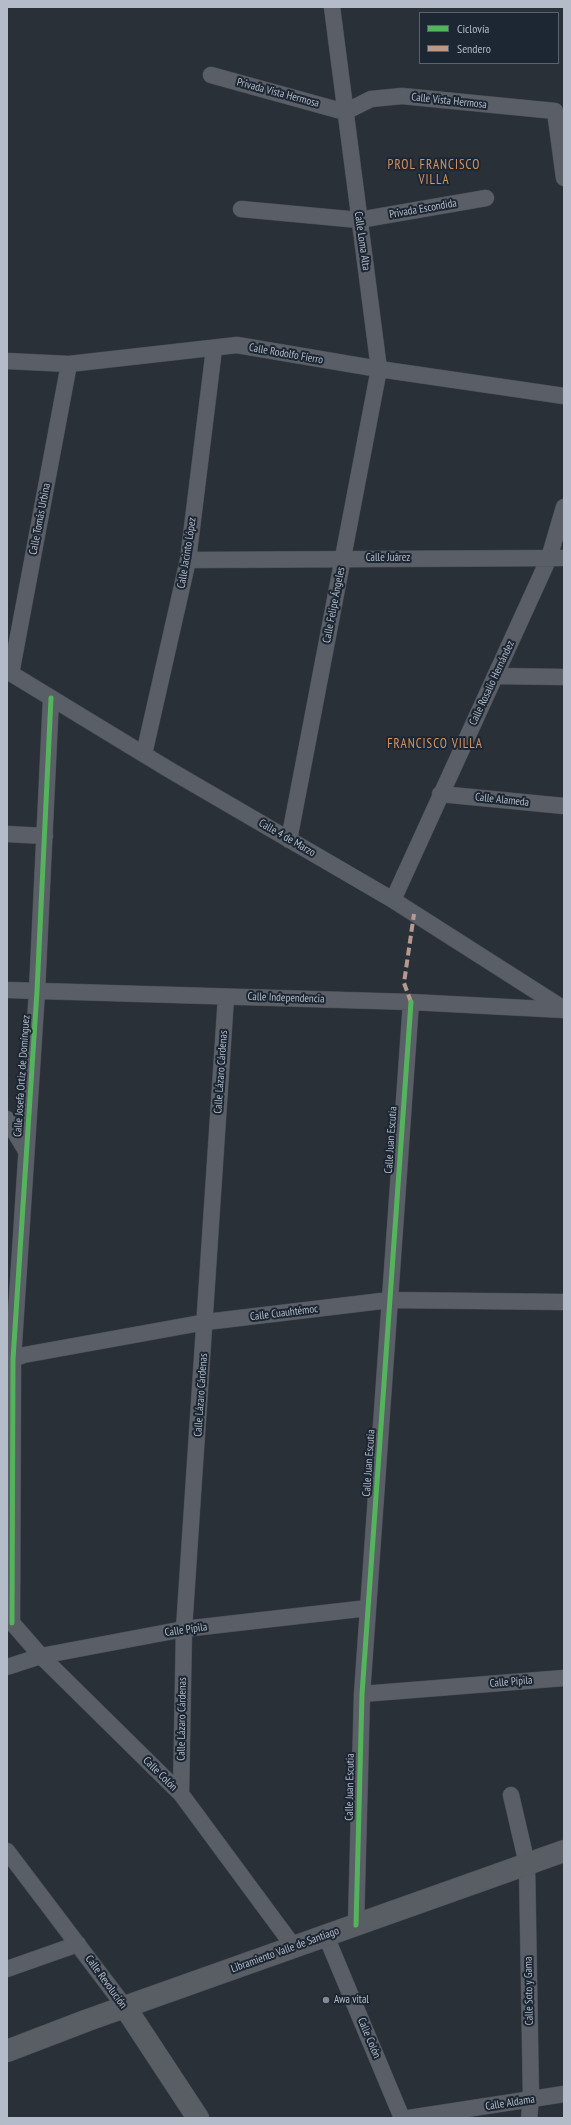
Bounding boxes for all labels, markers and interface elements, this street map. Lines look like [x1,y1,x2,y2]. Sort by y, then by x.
legend [419,12,559,64]
text: Ciclovía [457,21,489,36]
text: Sendero [457,41,491,56]
street label: Privada Vista Hermosa [235,76,321,110]
street label: Calle Vista Hermosa [411,90,487,112]
district label: PROL FRANCISCO VILLA [388,157,480,188]
street label: Privada Escondida [388,197,458,221]
street label: Calle Loma Alta [351,211,373,271]
street label: Calle Rodolfo Fierro [248,341,324,367]
street label: Calle Tomás Urbina [27,482,53,556]
street label: Calle Jacinto López [175,517,199,589]
street label: Calle Juárez [366,551,410,565]
street label: Calle Felipe Ángeles [320,566,348,644]
street label: Calle Rosalío Hernández [467,639,517,727]
district label: FRANCISCO VILLA [387,736,483,752]
street label: Calle Alameda [474,791,530,809]
street label: Calle 4 de Marzo [256,816,318,860]
street label: Calle Independencia [247,990,325,1006]
street label: Calle Josefa Ortiz de Domínguez [11,1015,33,1137]
street label: Calle Lázaro Cárdenas [212,1030,230,1114]
street label: Calle Juan Escutia [382,1106,400,1174]
street label: Calle Cuauhtémoc [249,1302,319,1324]
street label: Calle Lázaro Cárdenas [192,1353,210,1437]
street label: Calle Juan Escutia [360,1429,378,1497]
street label: Calle Pípila [164,1620,208,1640]
street label: Calle Pípila [489,1674,533,1690]
street label: Calle Lázaro Cárdenas [175,1677,189,1761]
street label: Calle Juan Escutia [343,1753,357,1821]
street label: Calle Colón [140,1754,180,1794]
street label: Libramiento Valle de Santiago [229,1924,341,1976]
street label: Calle Revolución [82,1953,130,2011]
street label: Calle Soto y Gama [522,1957,536,2025]
place label: Awa vital [334,1993,369,2007]
marker: Awa vital [321,1995,331,2005]
street label: Calle Colón [355,2016,383,2060]
street label: Calle Aldama [484,2093,536,2113]

